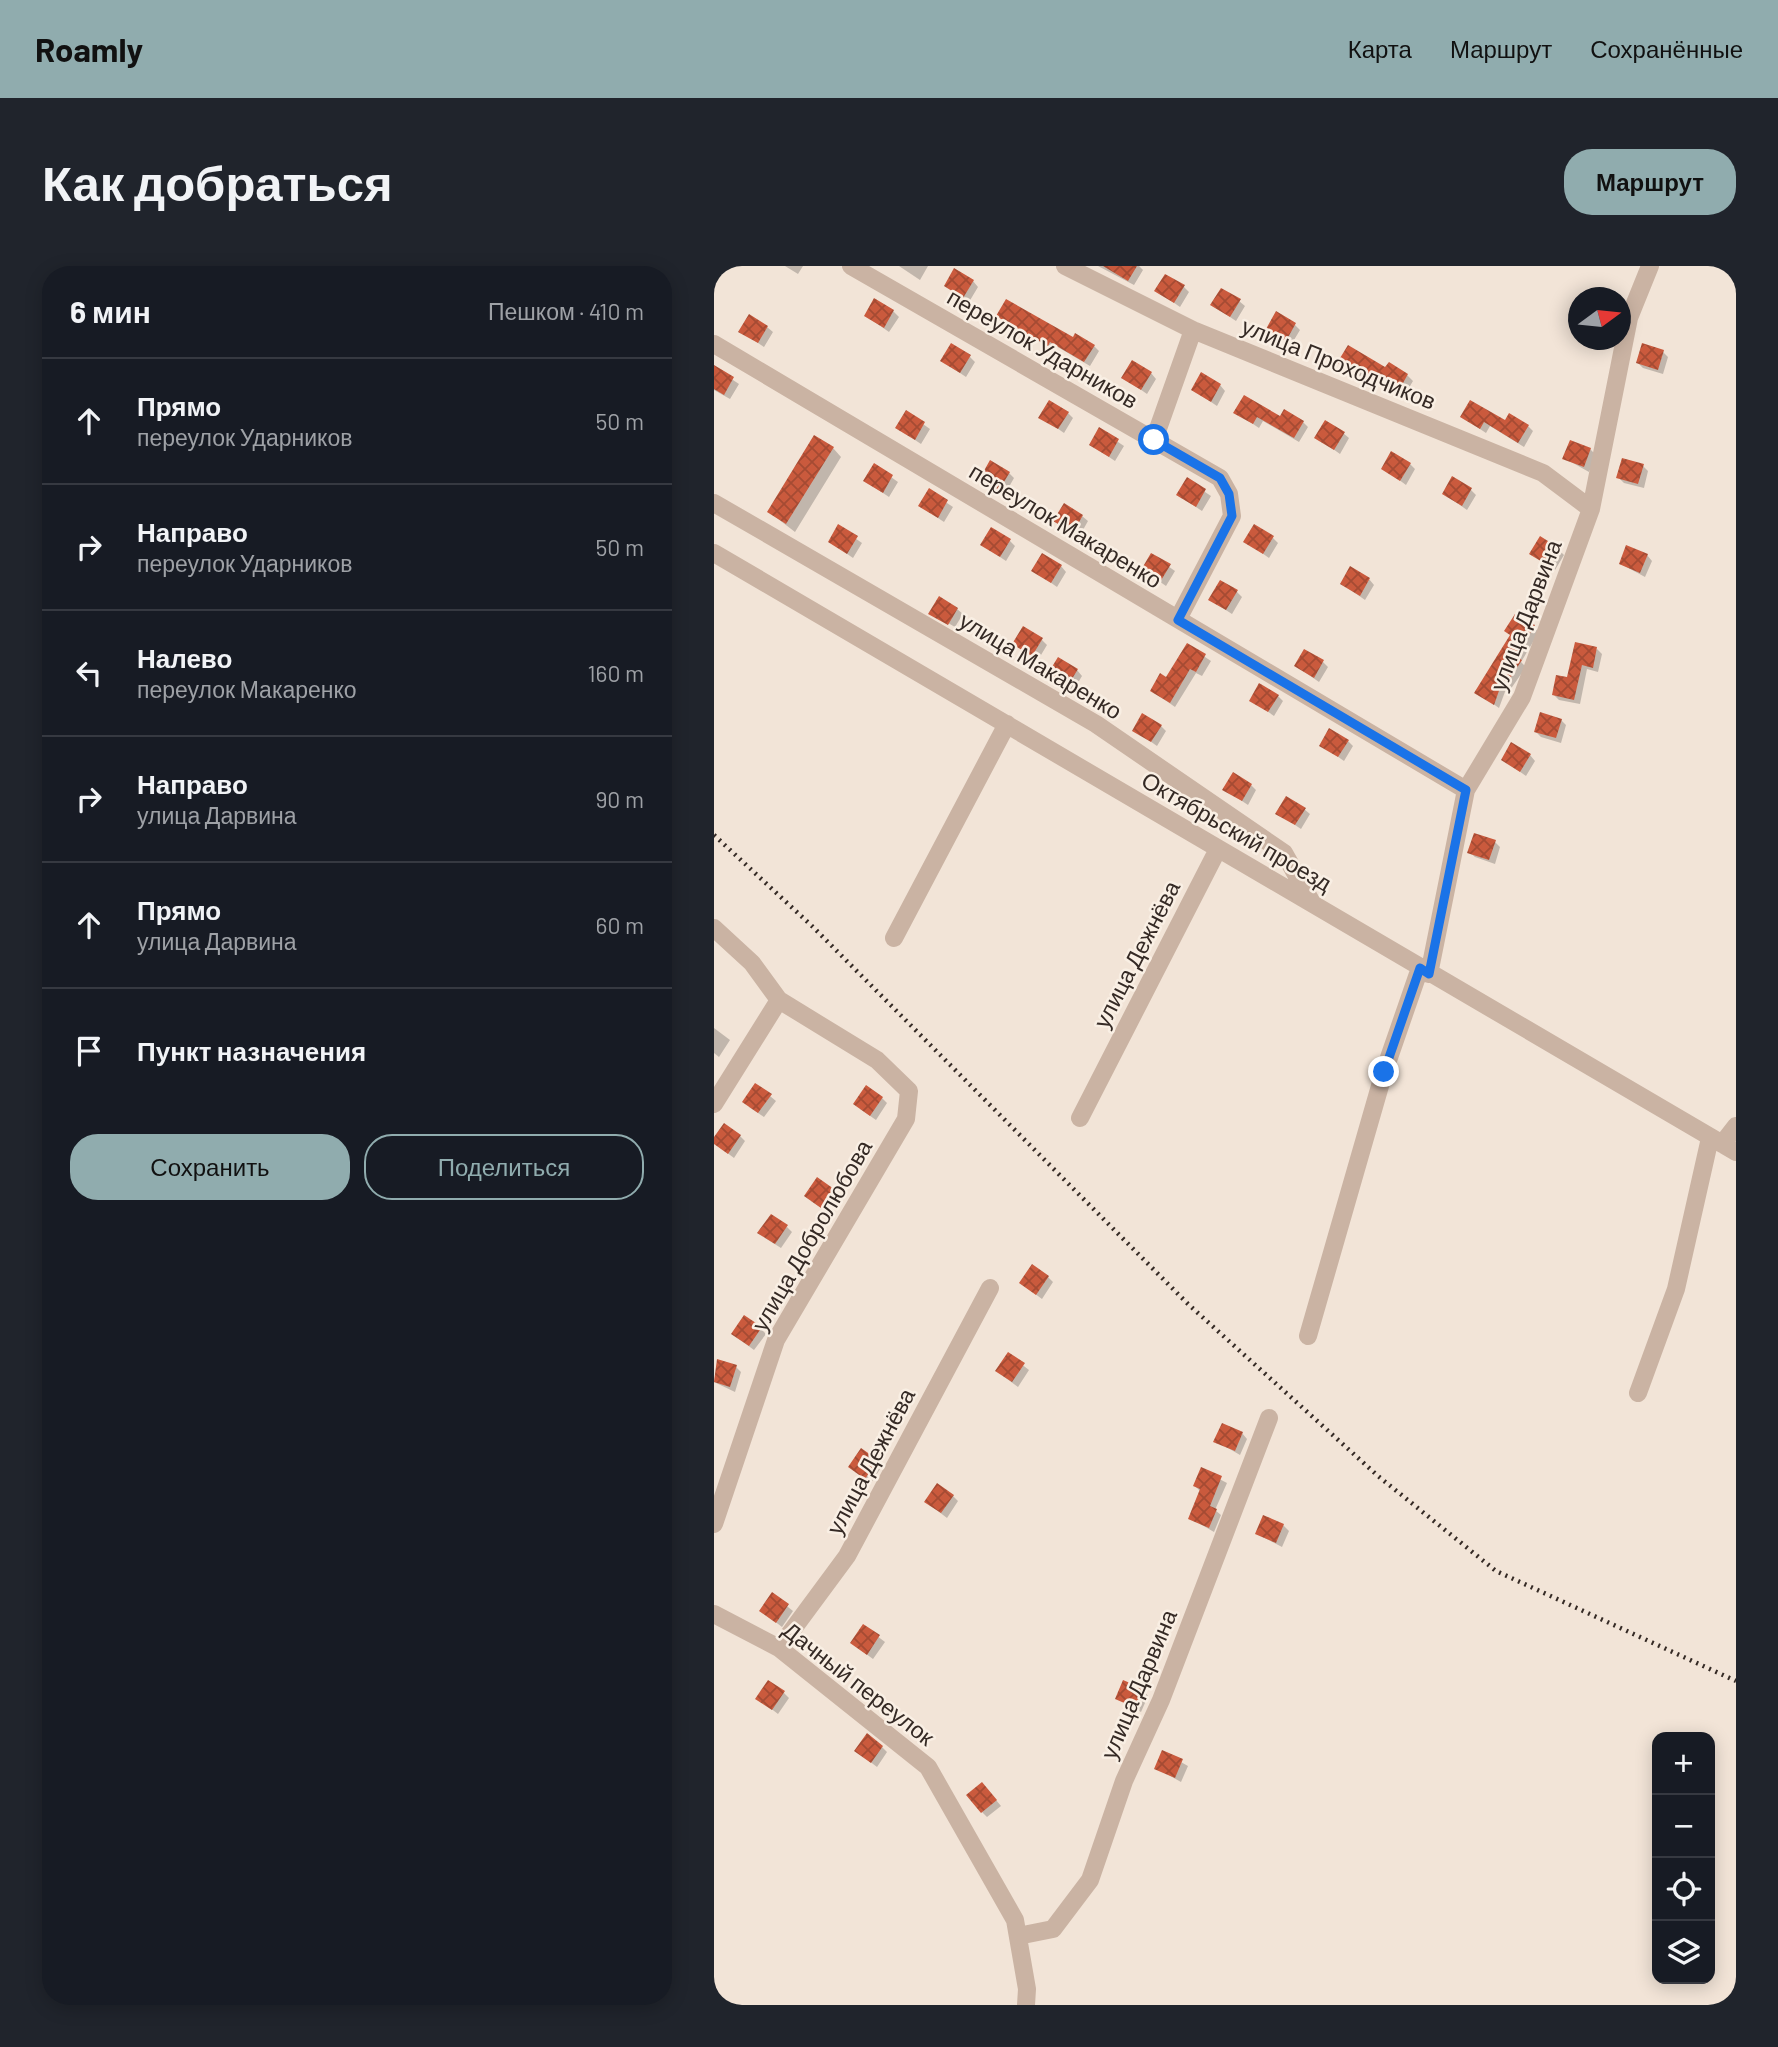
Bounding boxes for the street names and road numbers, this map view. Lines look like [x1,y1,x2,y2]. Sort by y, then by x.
street label: переулок Ударников [943,282,1143,414]
street label: улица Проходчиков [1238,311,1440,415]
street label: переулок Макаренко [965,456,1167,594]
street label: улица Дарвина [1483,535,1567,694]
street label: улица Макаренко [955,605,1127,725]
street label: Октябрьский проезд [1137,765,1338,897]
street label: улица Дежнёва [1087,875,1185,1032]
street label: улица Добролюбова [745,1134,877,1336]
street label: улица Дежнёва [820,1383,920,1539]
street label: улица Дарвина [1094,1605,1182,1763]
street label: Дачный переулок [778,1615,941,1751]

